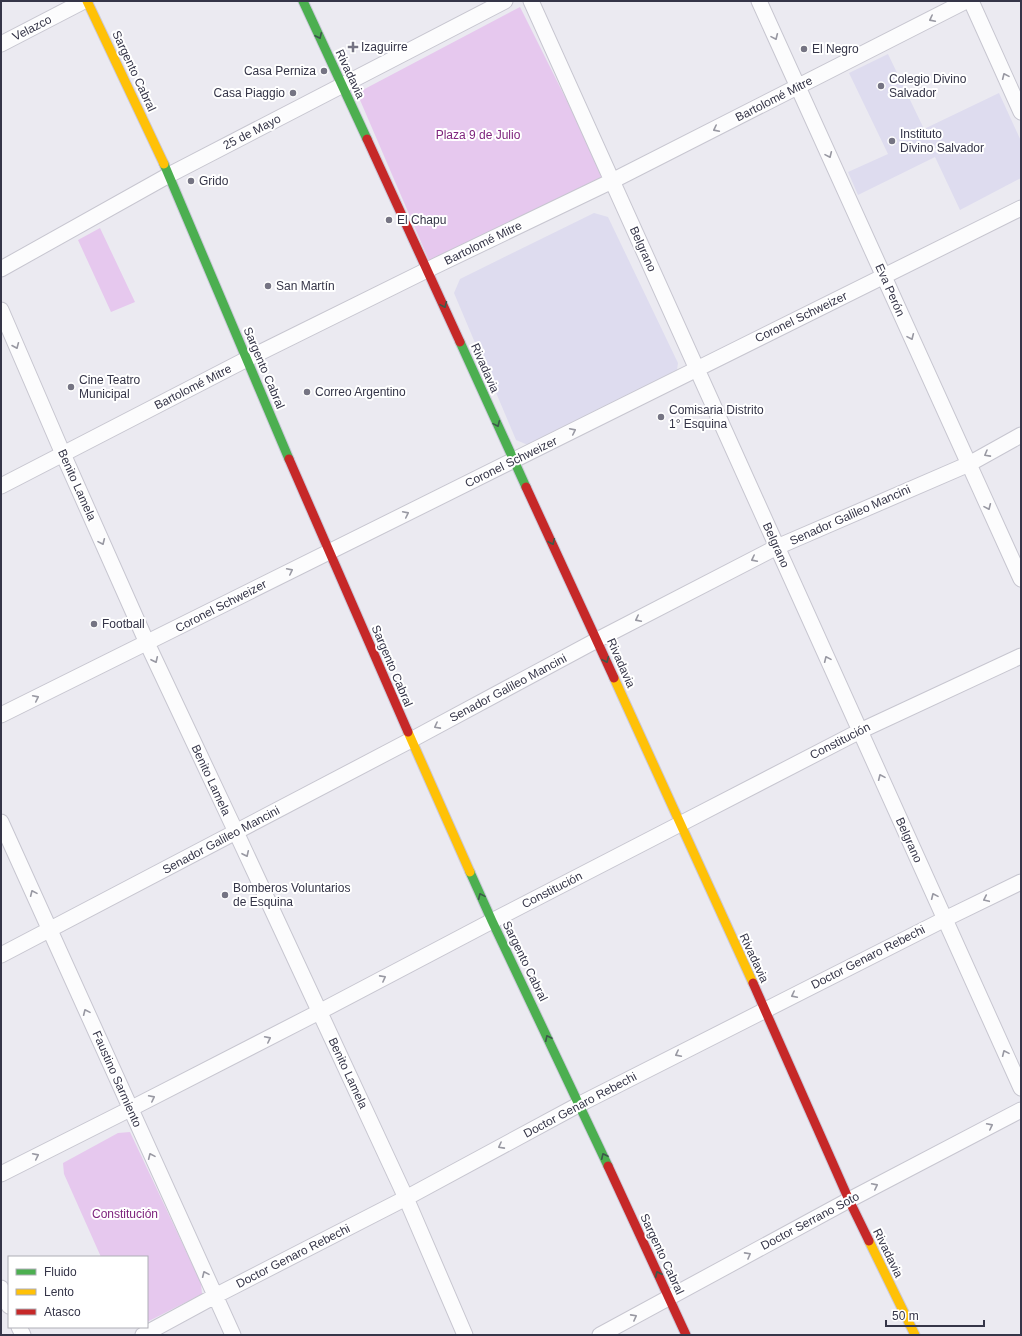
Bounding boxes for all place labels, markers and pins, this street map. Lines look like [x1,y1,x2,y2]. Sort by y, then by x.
place label: Izaguirre [361,40,408,54]
marker: Izaguirre [348,42,358,52]
place label: El Negro [812,42,859,56]
marker: El Negro [799,44,809,54]
place label: Casa Perniza [244,64,316,78]
marker: Casa Perniza [319,66,329,76]
place label: Colegio Divino Salvador [889,72,967,100]
marker: Colegio Divino Salvador [876,81,886,91]
place label: Casa Piaggio [214,86,285,100]
marker: Casa Piaggio [288,88,298,98]
place label: Instituto Divino Salvador [900,127,984,155]
marker: Instituto Divino Salvador [887,136,897,146]
place label: Grido [199,174,229,188]
marker: Grido [186,176,196,186]
place label: El Chapu [397,213,446,227]
marker: El Chapu [384,215,394,225]
place label: San Martín [276,279,335,293]
marker: San Martín [263,281,273,291]
place label: Cine Teatro Municipal [79,373,140,401]
marker: Cine Teatro Municipal [66,382,76,392]
place label: Correo Argentino [315,385,406,399]
marker: Correo Argentino [302,387,312,397]
place label: Comisaria Distrito 1° Esquina [669,403,764,431]
marker: Comisaria Distrito 1° Esquina [656,412,666,422]
place label: Football [102,617,145,631]
marker: Football [89,619,99,629]
place label: Bomberos Voluntarios de Esquina [233,881,350,909]
marker: Bomberos Voluntarios de Esquina [220,890,230,900]

